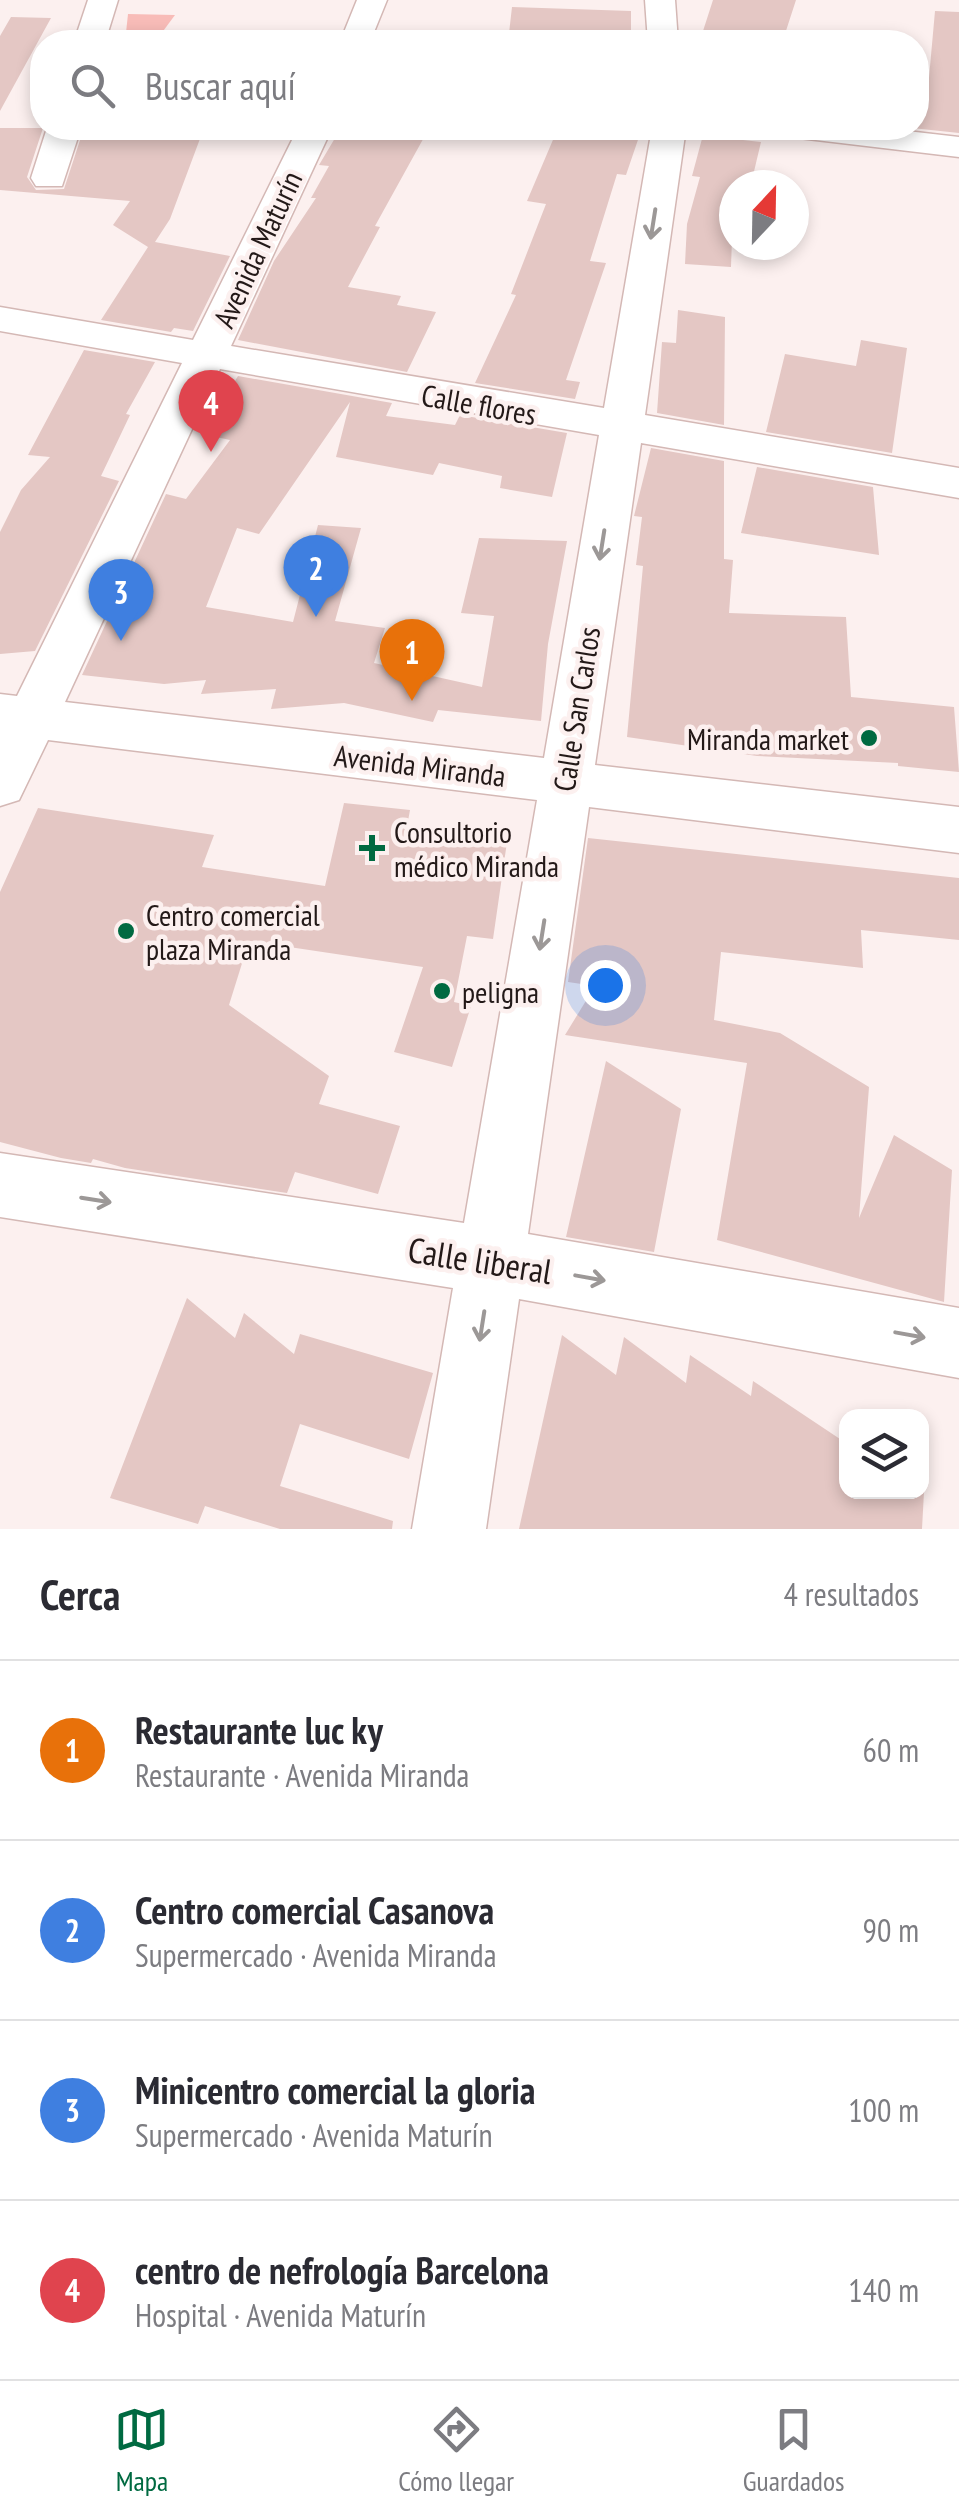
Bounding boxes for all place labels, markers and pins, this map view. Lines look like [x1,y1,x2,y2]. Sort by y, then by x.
pin: 4 [178,370,244,452]
pin: 2 [284,534,348,617]
pin: 3 [88,558,154,641]
pin: 1 [380,618,444,701]
place label: Miranda market [687,719,850,758]
marker: Miranda market [858,727,880,749]
place label: Consultorio médico Miranda [394,812,559,885]
marker: Consultorio médico Miranda [359,835,385,861]
place label: Centro comercial plaza Miranda [146,895,320,968]
marker: Centro comercial plaza Miranda [115,920,137,942]
place label: peligna [462,972,539,1011]
marker: peligna [431,980,453,1002]

